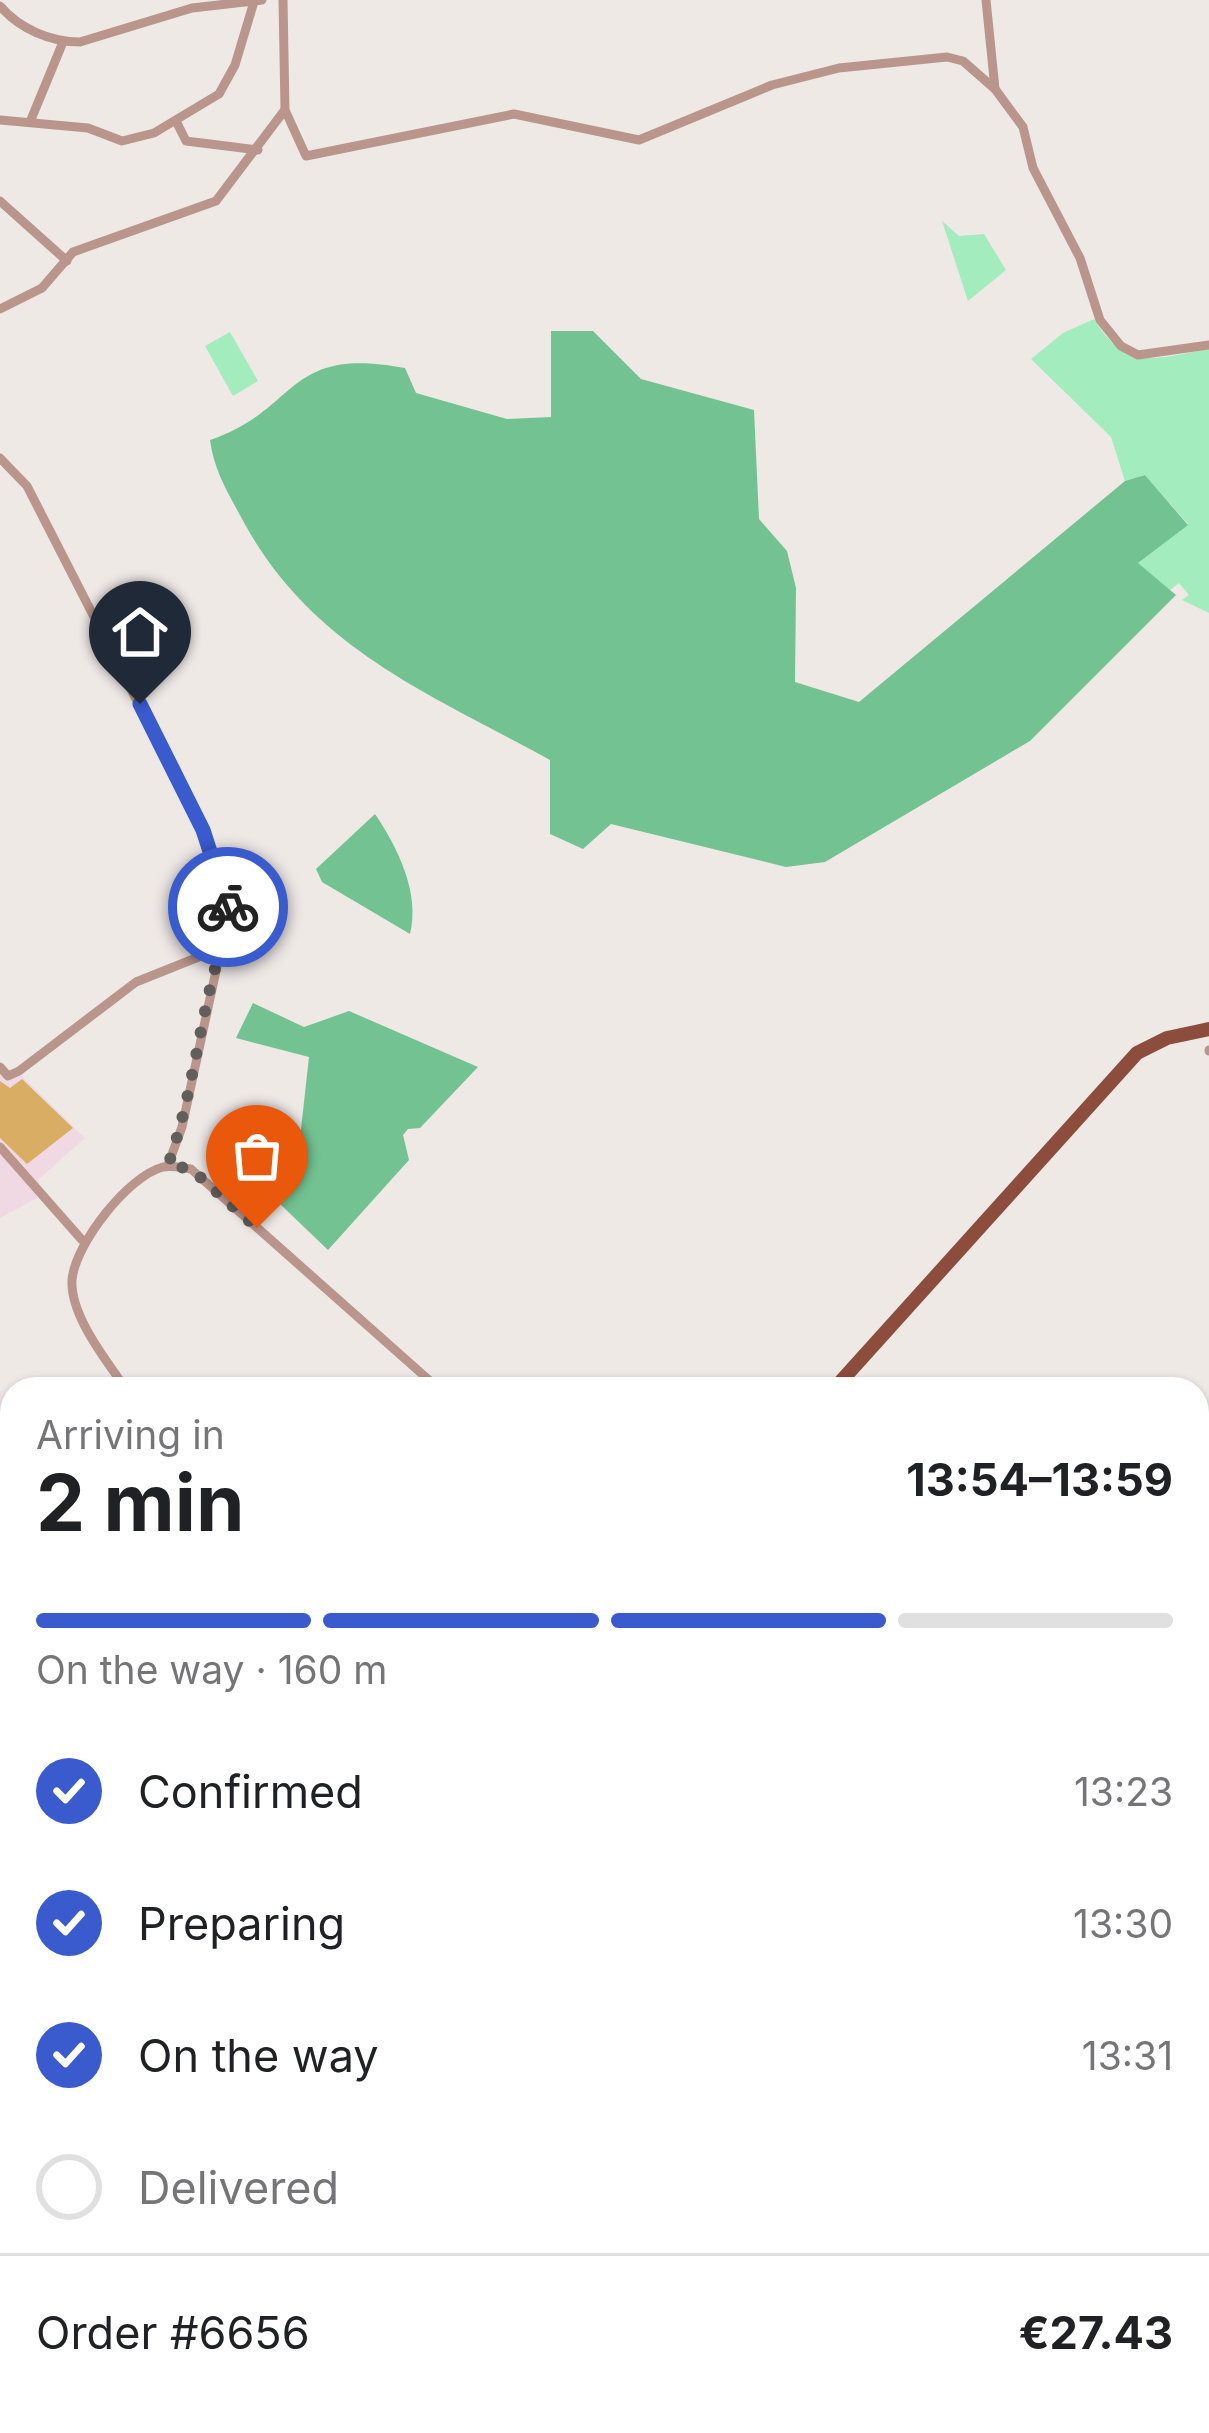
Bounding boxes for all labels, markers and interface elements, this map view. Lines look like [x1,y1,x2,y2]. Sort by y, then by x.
pin [89,581,191,704]
icon: home [107,599,173,665]
courier [168,847,288,967]
icon: bike [195,874,261,940]
pin [206,1105,308,1228]
icon: bag [224,1123,290,1189]
text: Arriving in [36,1411,225,1458]
text: 13:54–13:59 [906,1452,1173,1507]
text: 2 min [36,1455,244,1550]
text: On the way · 160 m [36,1646,387,1693]
icon: check [36,1758,102,1824]
text: Confirmed [138,1764,363,1819]
text: 13:23 [1074,1768,1173,1815]
icon: check [36,1890,102,1956]
text: Preparing [138,1896,345,1951]
text: 13:30 [1073,1900,1173,1947]
icon: check [36,2022,102,2088]
text: On the way [138,2028,379,2083]
text: 13:31 [1082,2032,1173,2079]
text: Delivered [138,2160,339,2215]
text: Order #6656 [36,2305,310,2360]
text: €27.43 [1019,2305,1173,2360]

